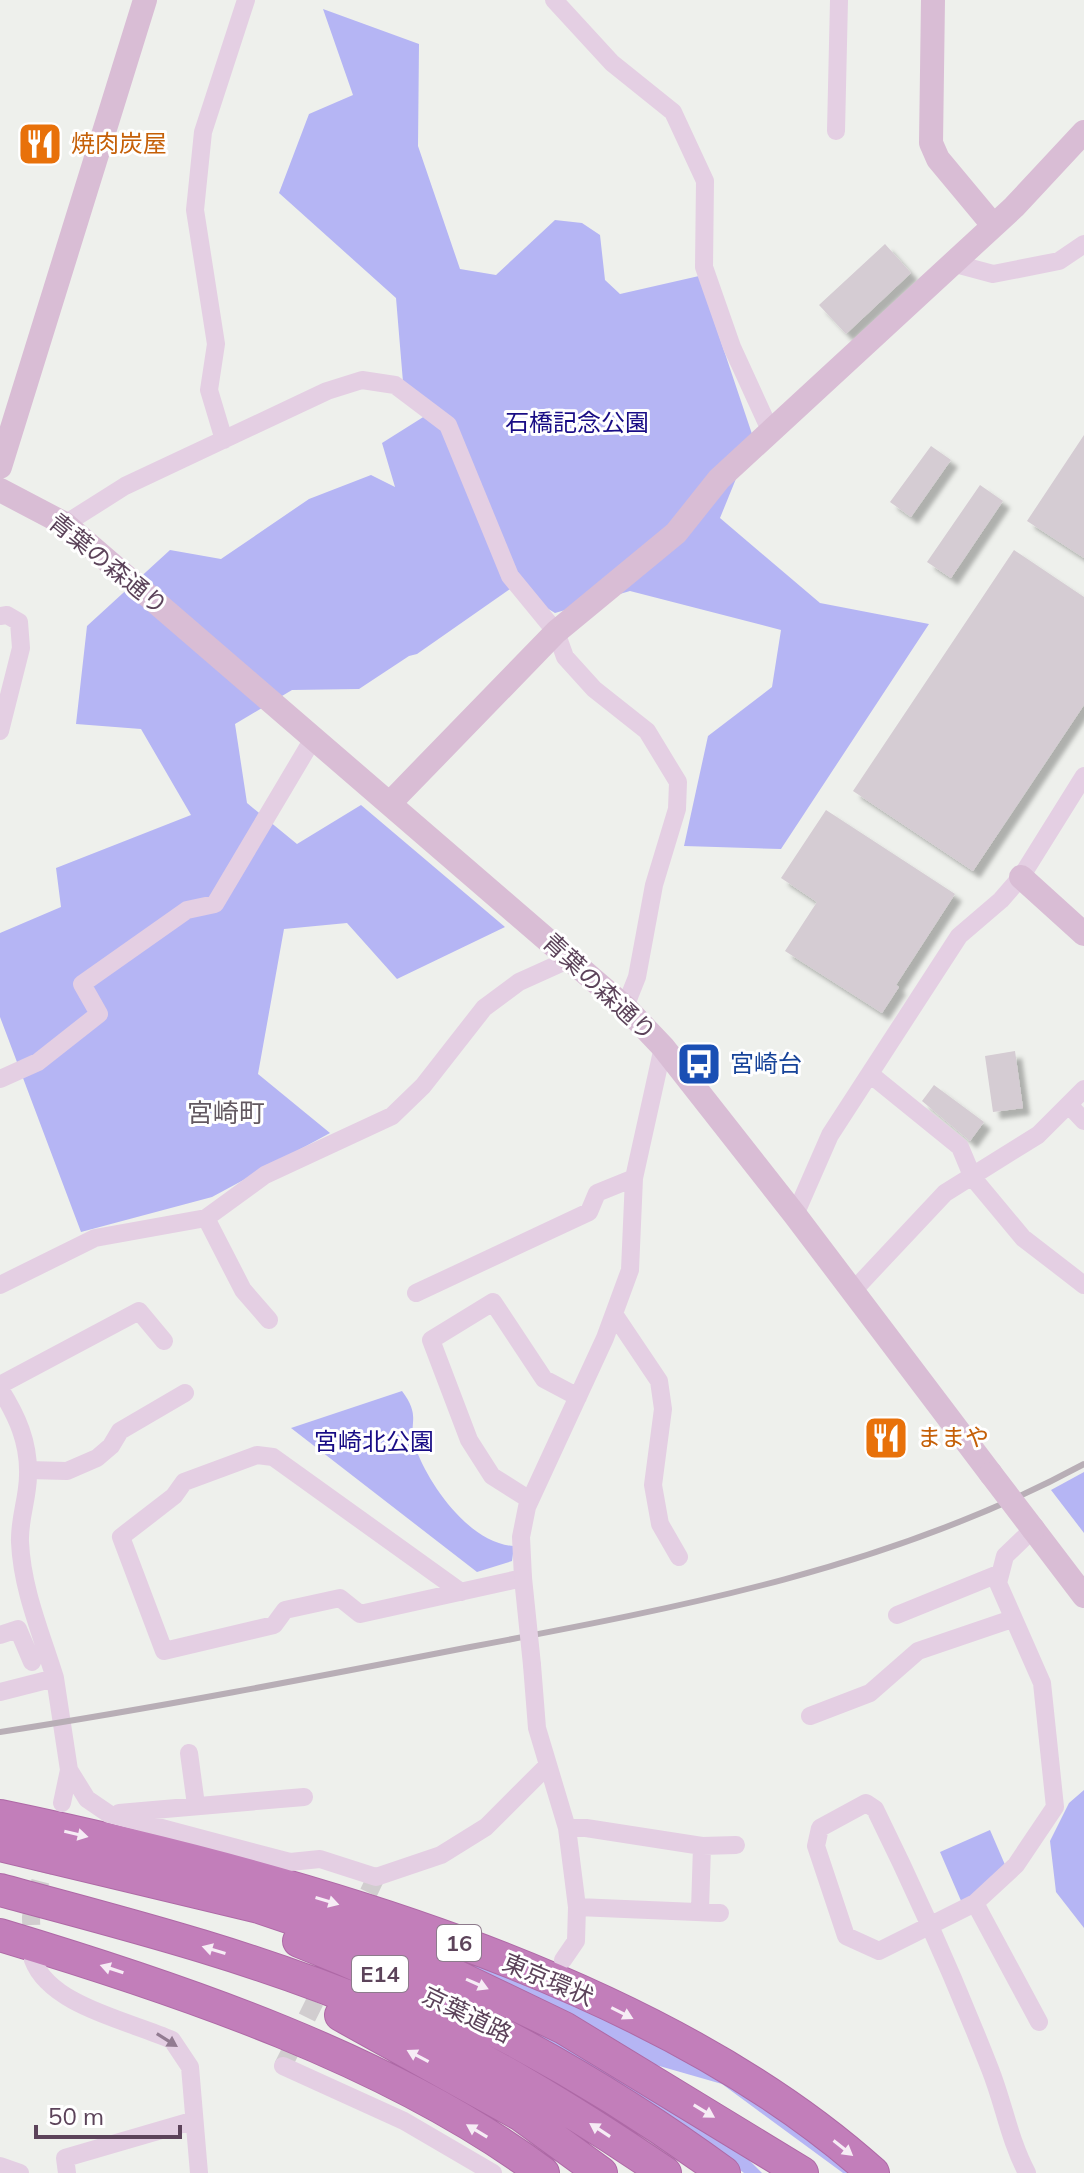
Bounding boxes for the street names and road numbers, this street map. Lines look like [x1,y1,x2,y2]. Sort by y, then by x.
street label: 青葉の森通り [43,506,174,620]
street label: 青葉の森通り [537,926,663,1046]
road number: 16 [437,1925,481,1961]
street label: 東京環状 [498,1947,598,2012]
road number: E14 [352,1956,408,1992]
street label: 京葉道路 [418,1980,517,2049]

